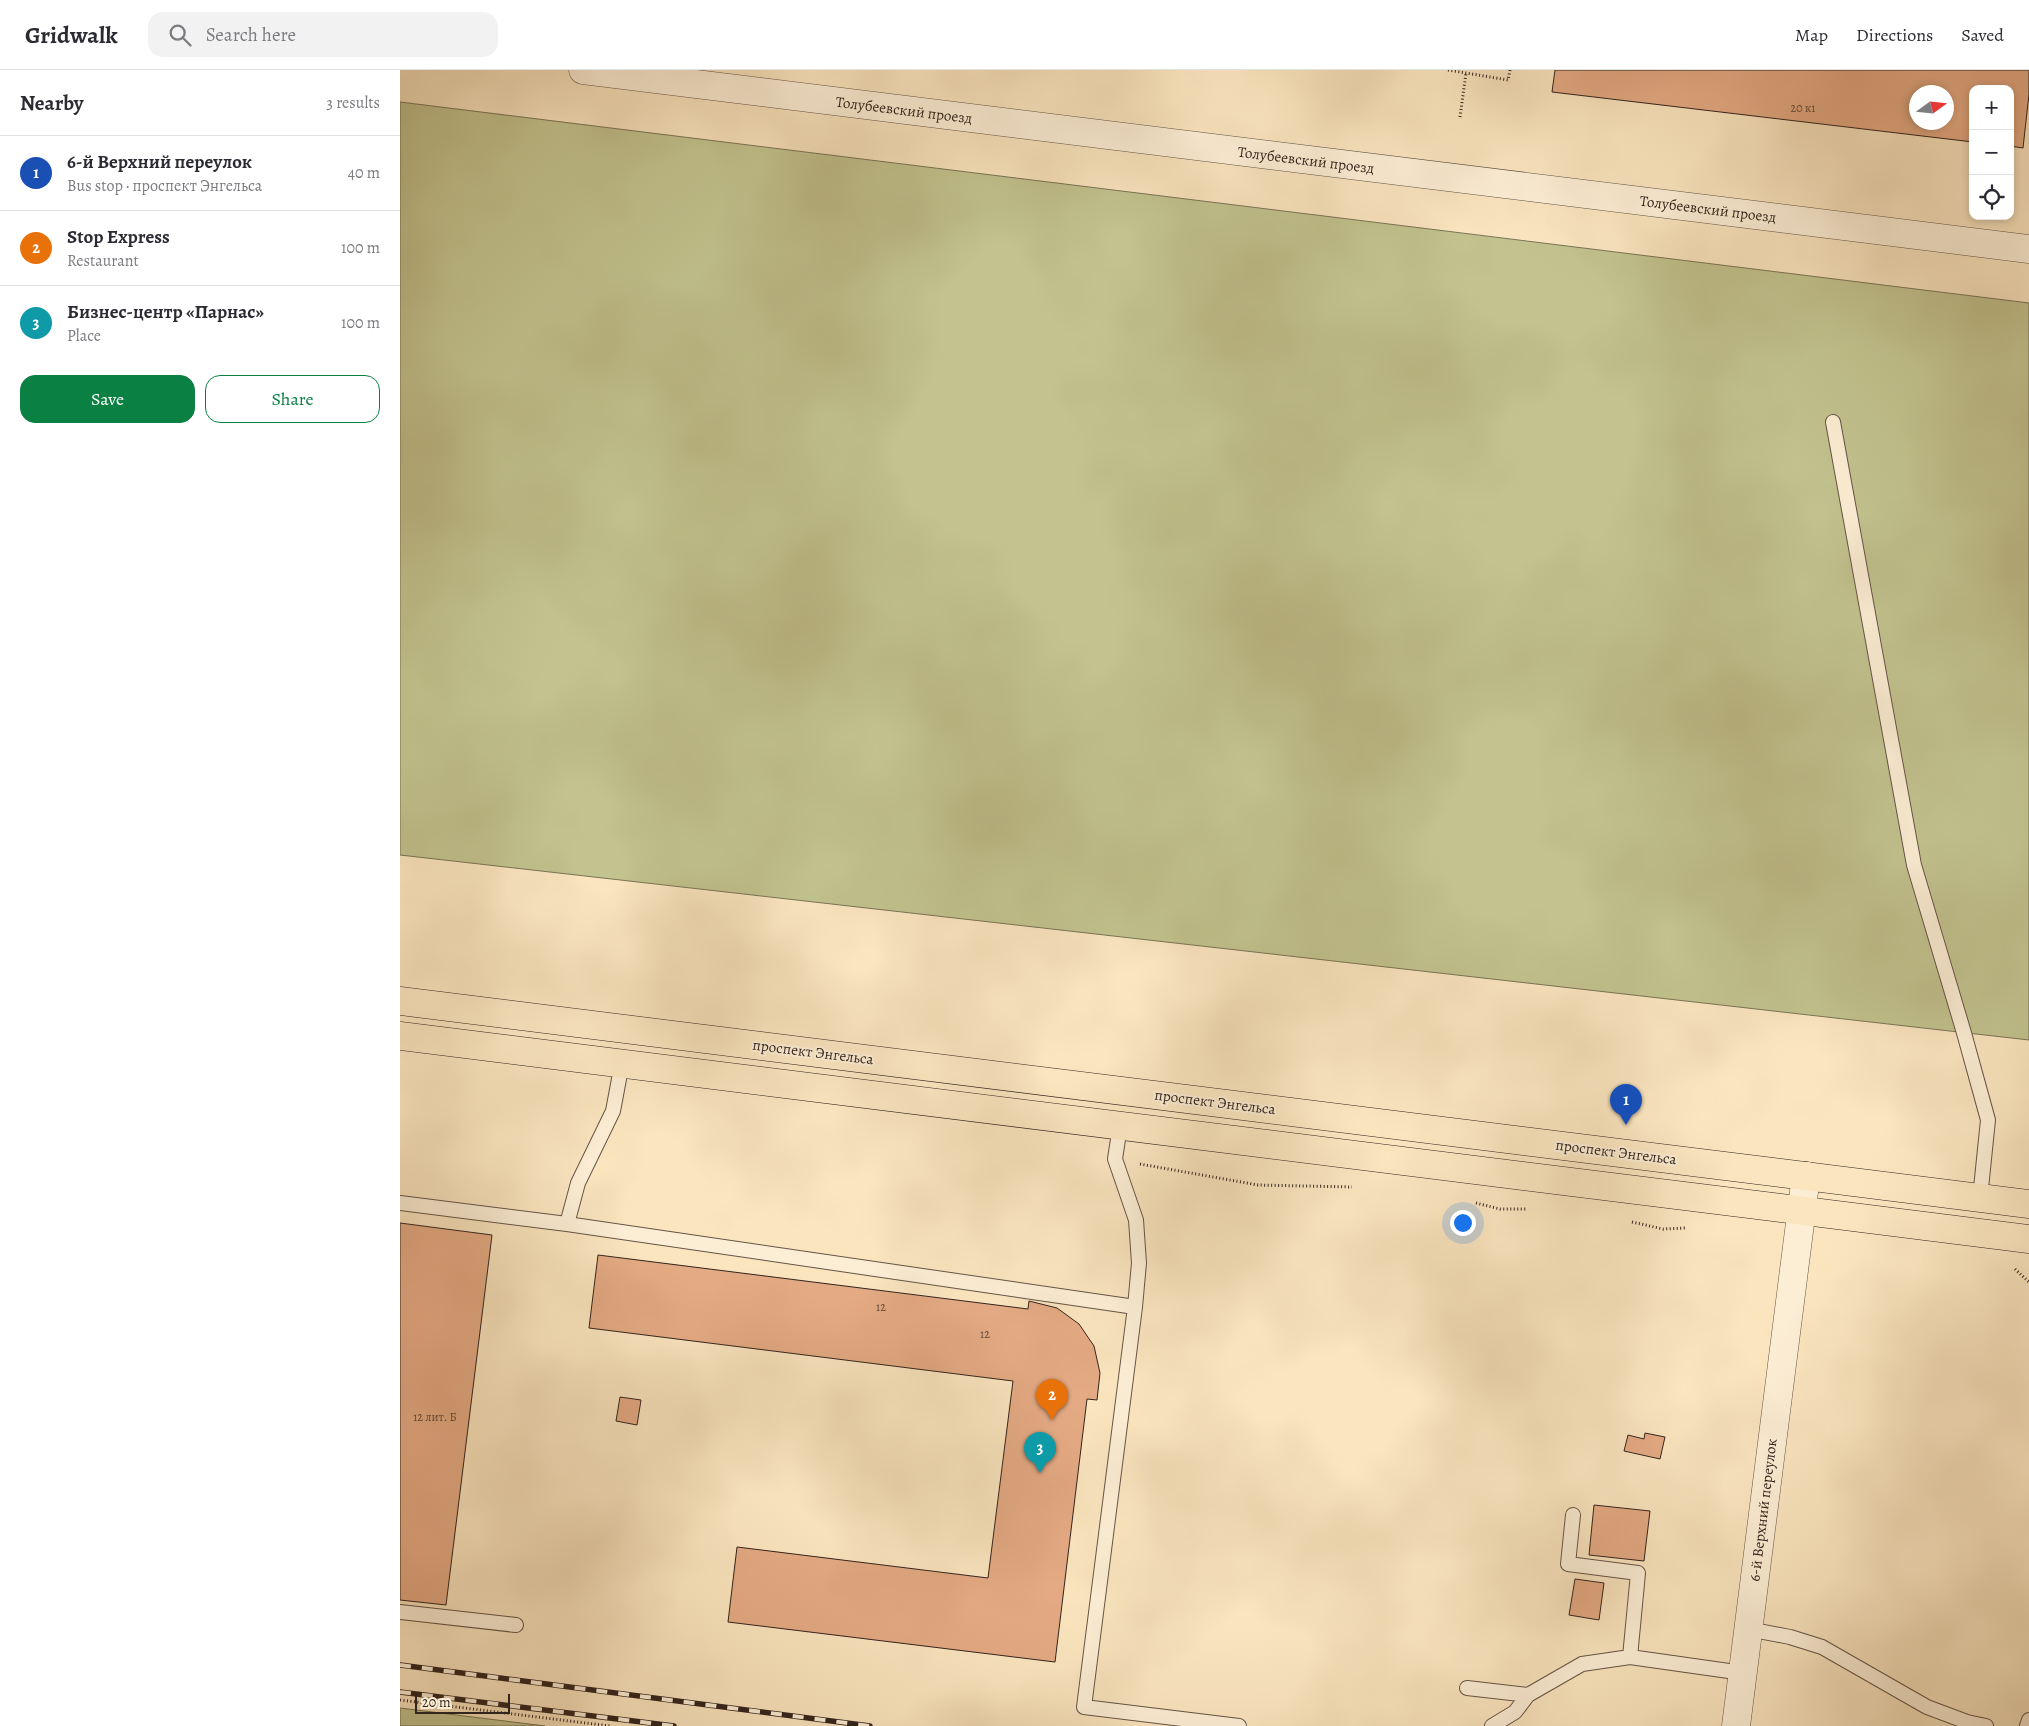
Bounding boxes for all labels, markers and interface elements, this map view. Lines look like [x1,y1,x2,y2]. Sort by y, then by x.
search box [148,12,498,57]
text: Gridwalk [25,19,118,51]
icon: search [166,21,194,49]
text: Search here [206,22,296,48]
text: Map [1795,23,1828,47]
text: Directions [1856,23,1933,47]
text: Saved [1961,23,2004,47]
north arrow [1909,85,1954,130]
map controls [1969,85,2014,220]
button: + [1969,85,2014,130]
text: Nearby [20,89,83,117]
text: 3 results [326,92,380,114]
street label: Толубеевский проезд [835,92,973,128]
house number: 20 к1 [1791,100,1815,116]
button: − [1969,130,2014,175]
street label: Толубеевский проезд [1237,142,1375,178]
text: 6-й Верхний переулок [67,149,252,175]
text: 1 [33,162,39,184]
text: 40 m [348,162,380,184]
text: Bus stop · проспект Энгельса [67,175,262,197]
button: locate [1969,175,2014,220]
street label: Толубеевский проезд [1639,191,1777,227]
text: Stop Express [67,224,170,250]
text: 2 [32,237,40,259]
text: 100 m [341,237,380,259]
text: Restaurant [67,250,139,272]
text: Бизнес-центр «Парнас» [67,299,264,325]
text: 3 [33,312,39,334]
text: 100 m [341,312,380,334]
text: Place [67,325,101,347]
button: Save [20,375,195,423]
button: Share [205,375,380,423]
street label: проспект Энгельса [751,1035,875,1069]
pin: 1 [1610,1084,1642,1125]
street label: проспект Энгельса [1153,1085,1277,1119]
street label: проспект Энгельса [1554,1135,1678,1169]
your location [1450,1210,1476,1236]
house number: 12 [876,1299,886,1315]
house number: 12 [980,1326,990,1342]
pin: 2 [1036,1379,1068,1420]
house number: 12 лит. Б [413,1409,457,1425]
pin: 3 [1024,1432,1056,1473]
street label: 6-й Верхний переулок [1744,1437,1782,1583]
scale bar [415,1691,510,1714]
text: 20 m [422,1693,451,1712]

